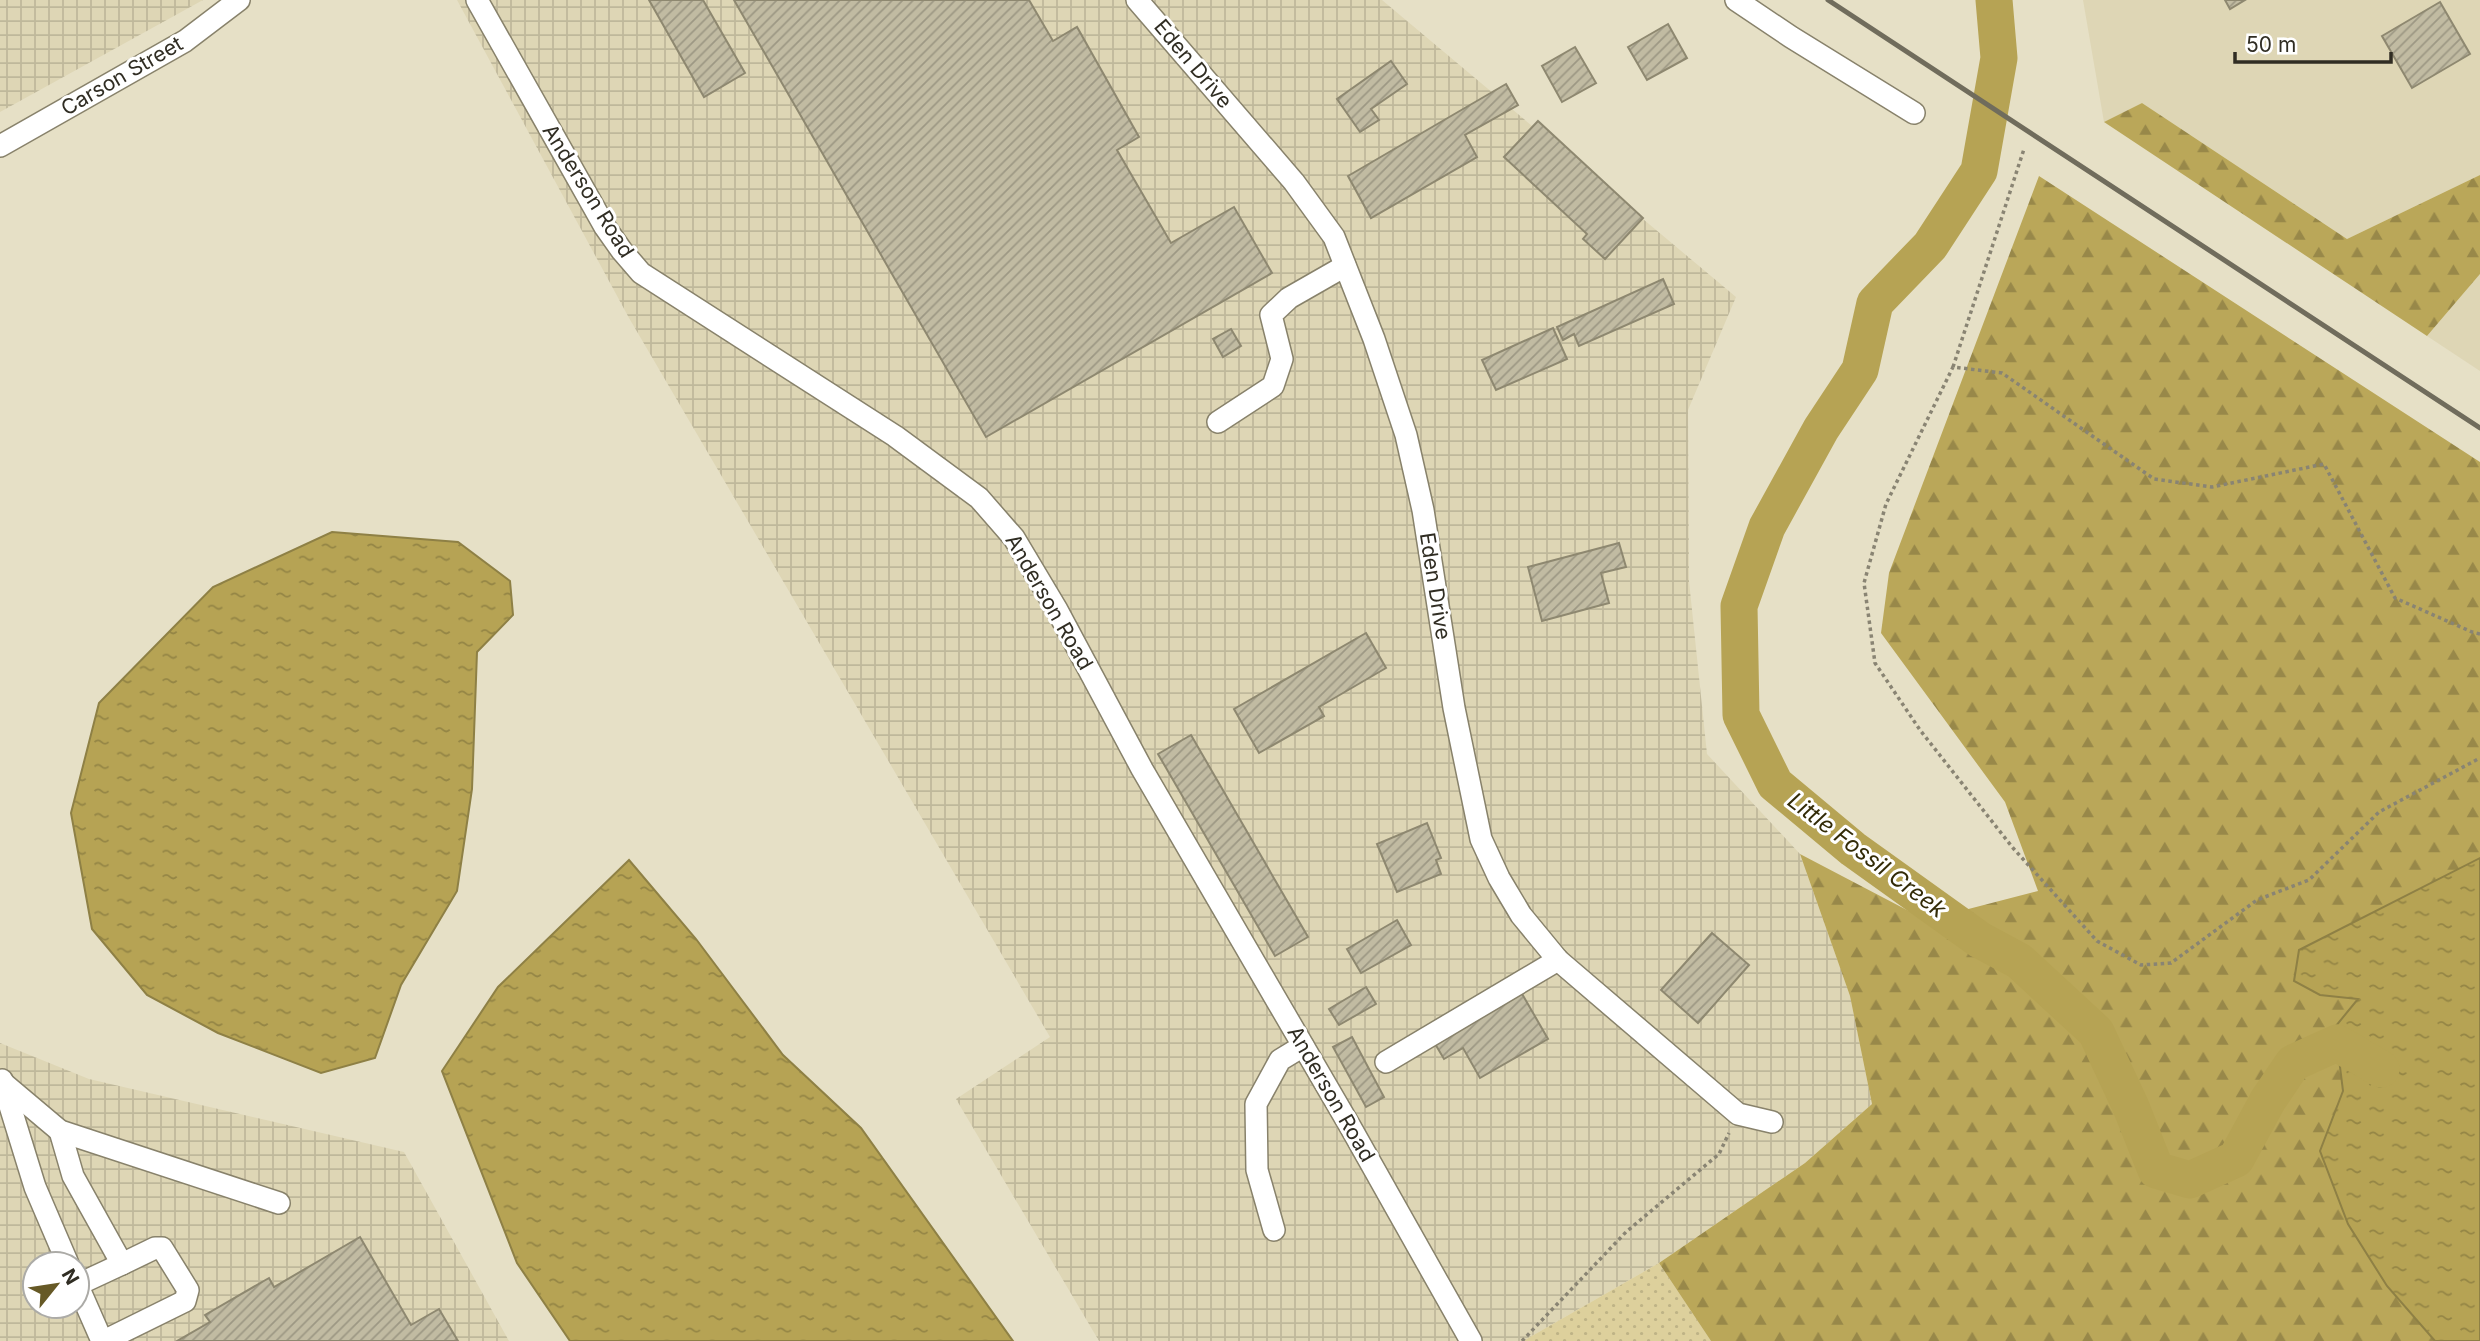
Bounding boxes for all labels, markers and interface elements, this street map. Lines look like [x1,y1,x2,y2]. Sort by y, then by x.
street label: Eden Drive [1149,14,1238,113]
scale bar [2235,21,2391,65]
street label: Carson Street [56,31,187,120]
text: 50 m [2246,32,2296,57]
street label: Anderson Road [537,119,639,262]
street label: Anderson Road [1000,529,1098,674]
street label: Eden Drive [1415,531,1456,641]
water label: Little Fossil Creek [1782,786,1952,924]
street label: Anderson Road [1282,1021,1380,1166]
north arrow [21,1250,91,1320]
text: N [57,1265,84,1289]

